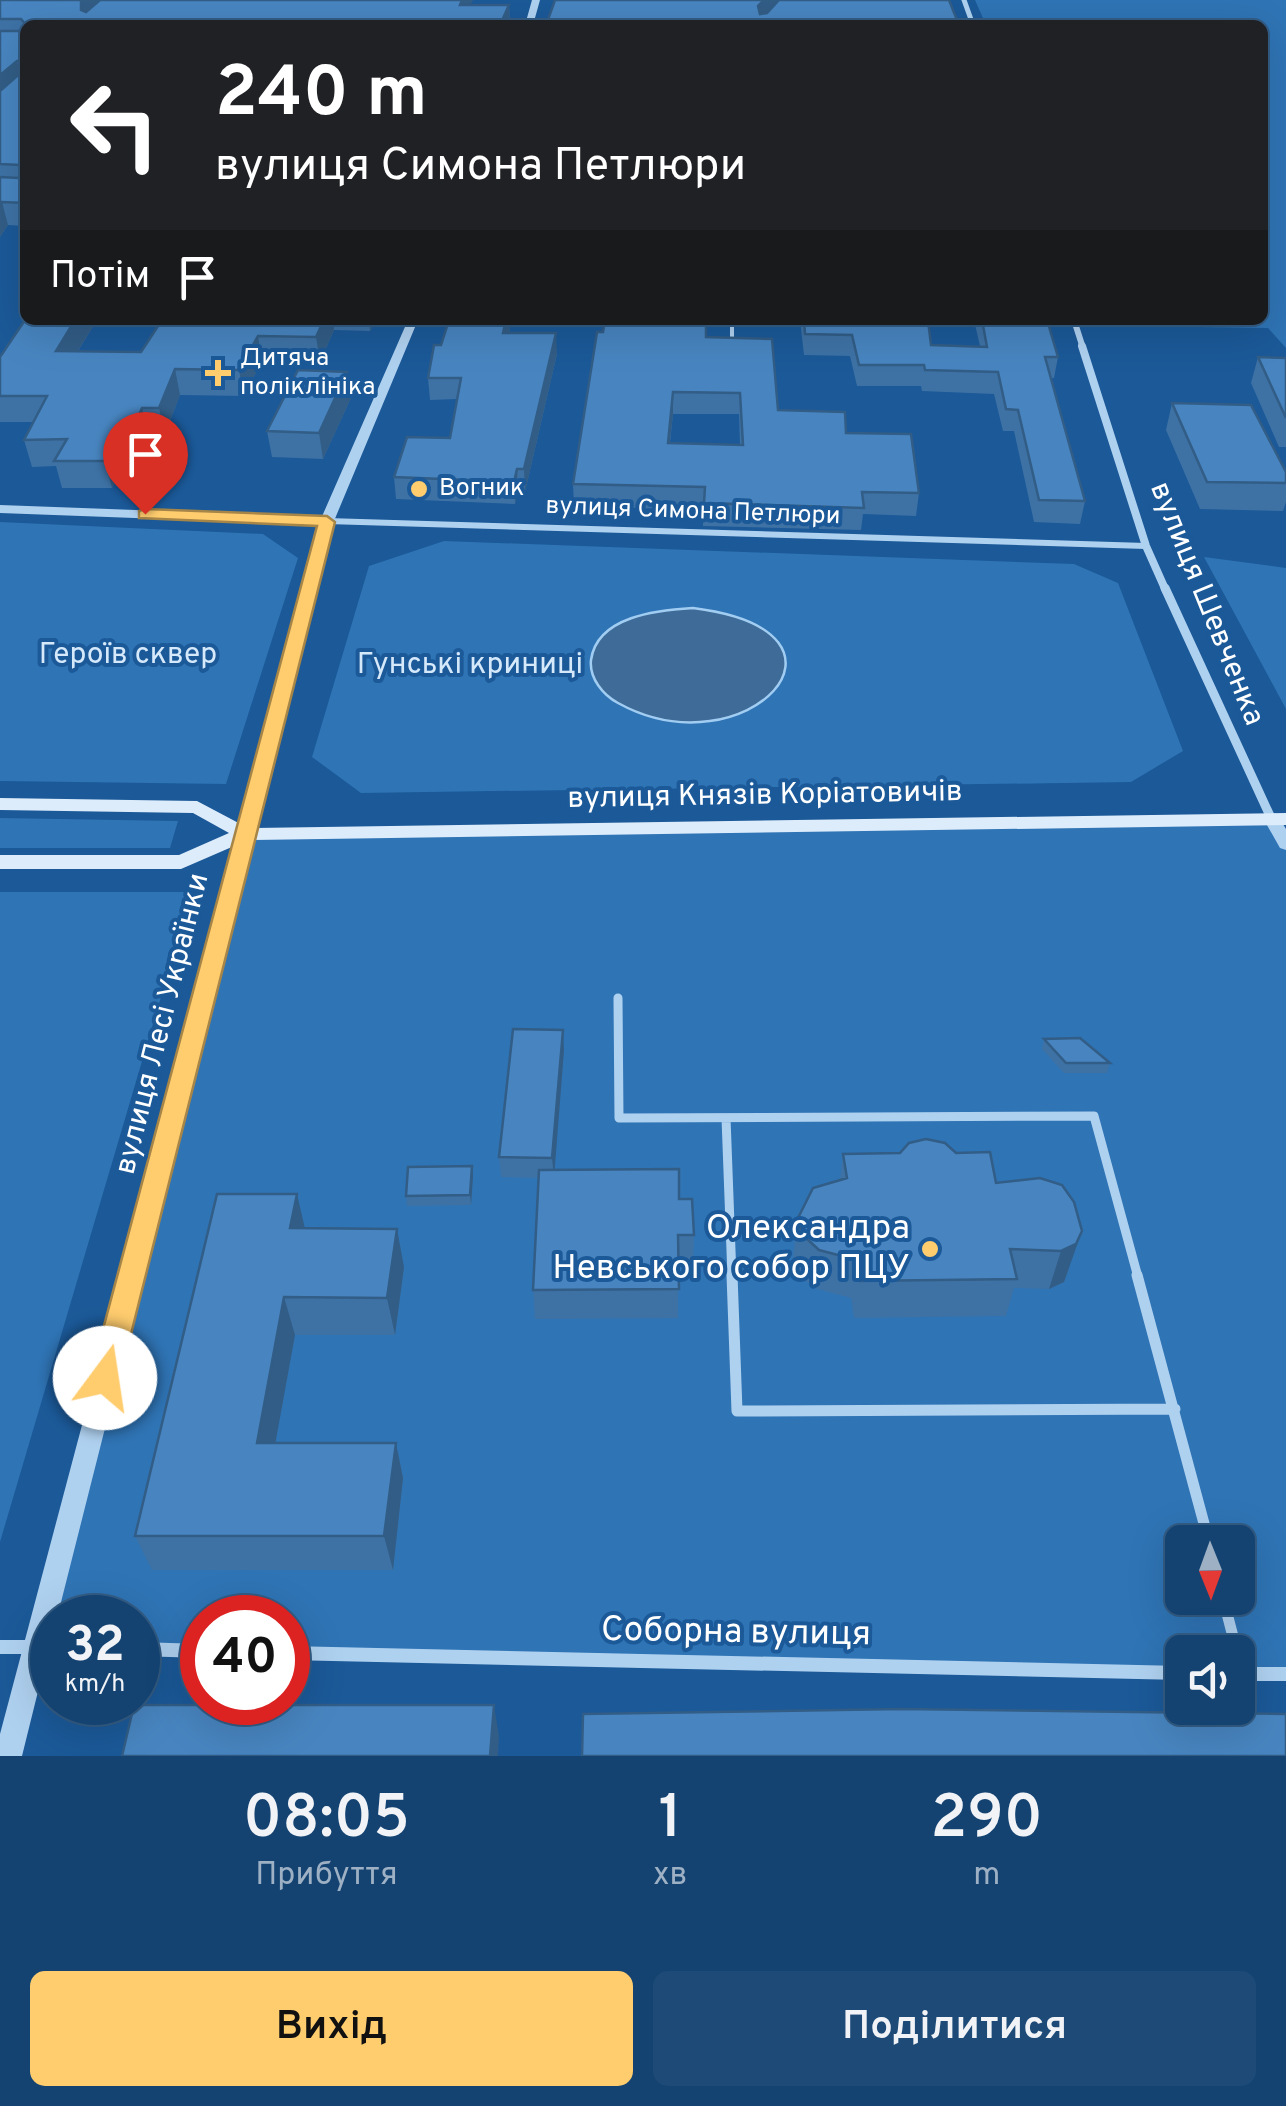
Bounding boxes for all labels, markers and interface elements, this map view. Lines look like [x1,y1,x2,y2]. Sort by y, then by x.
text: 240 m [215,52,428,141]
icon: left [50,60,180,190]
text: вулиця Симона Петлюри [215,139,746,196]
icon: arrive [170,250,225,305]
text: Потім [50,253,150,302]
place label: Дитяча поліклініка [240,343,375,404]
marker: Дитяча поліклініка [205,360,231,386]
pin [103,412,188,515]
icon: arrive [118,427,173,482]
place label: Вогник [439,473,524,505]
street label: вулиця Шевченка [1140,477,1272,731]
marker: Вогник [408,478,430,500]
street label: вулиця Симона Петлюри [545,491,841,533]
park label: Героїв сквер [39,637,217,674]
park label: Гунські криниці [357,647,583,684]
street label: вулиця Князів Коріатовичів [567,774,963,818]
street label: вулиця Лесі Українки [108,870,218,1178]
place label: Олександра Невського собор ПЦУ [552,1207,910,1291]
marker: Олександра Невського собор ПЦУ [919,1238,941,1260]
position arrow [53,1326,157,1430]
north arrow [1165,1525,1255,1615]
map controls [1165,1525,1255,1725]
speed limit sign: 40 [180,1595,310,1725]
street label: Соборна вулиця [601,1609,871,1657]
text: 32 [65,1616,125,1679]
button: sound [1165,1635,1255,1725]
text: km/h [65,1669,125,1701]
text: 08:05 [243,1783,410,1859]
text: 1 [658,1783,682,1859]
text: 290 [931,1783,1043,1859]
text: Прибуття [255,1856,398,1896]
text: хв [653,1856,687,1896]
text: m [973,1856,1000,1896]
button: Вихід [30,1971,633,2086]
button: Поділитися [653,1971,1256,2086]

